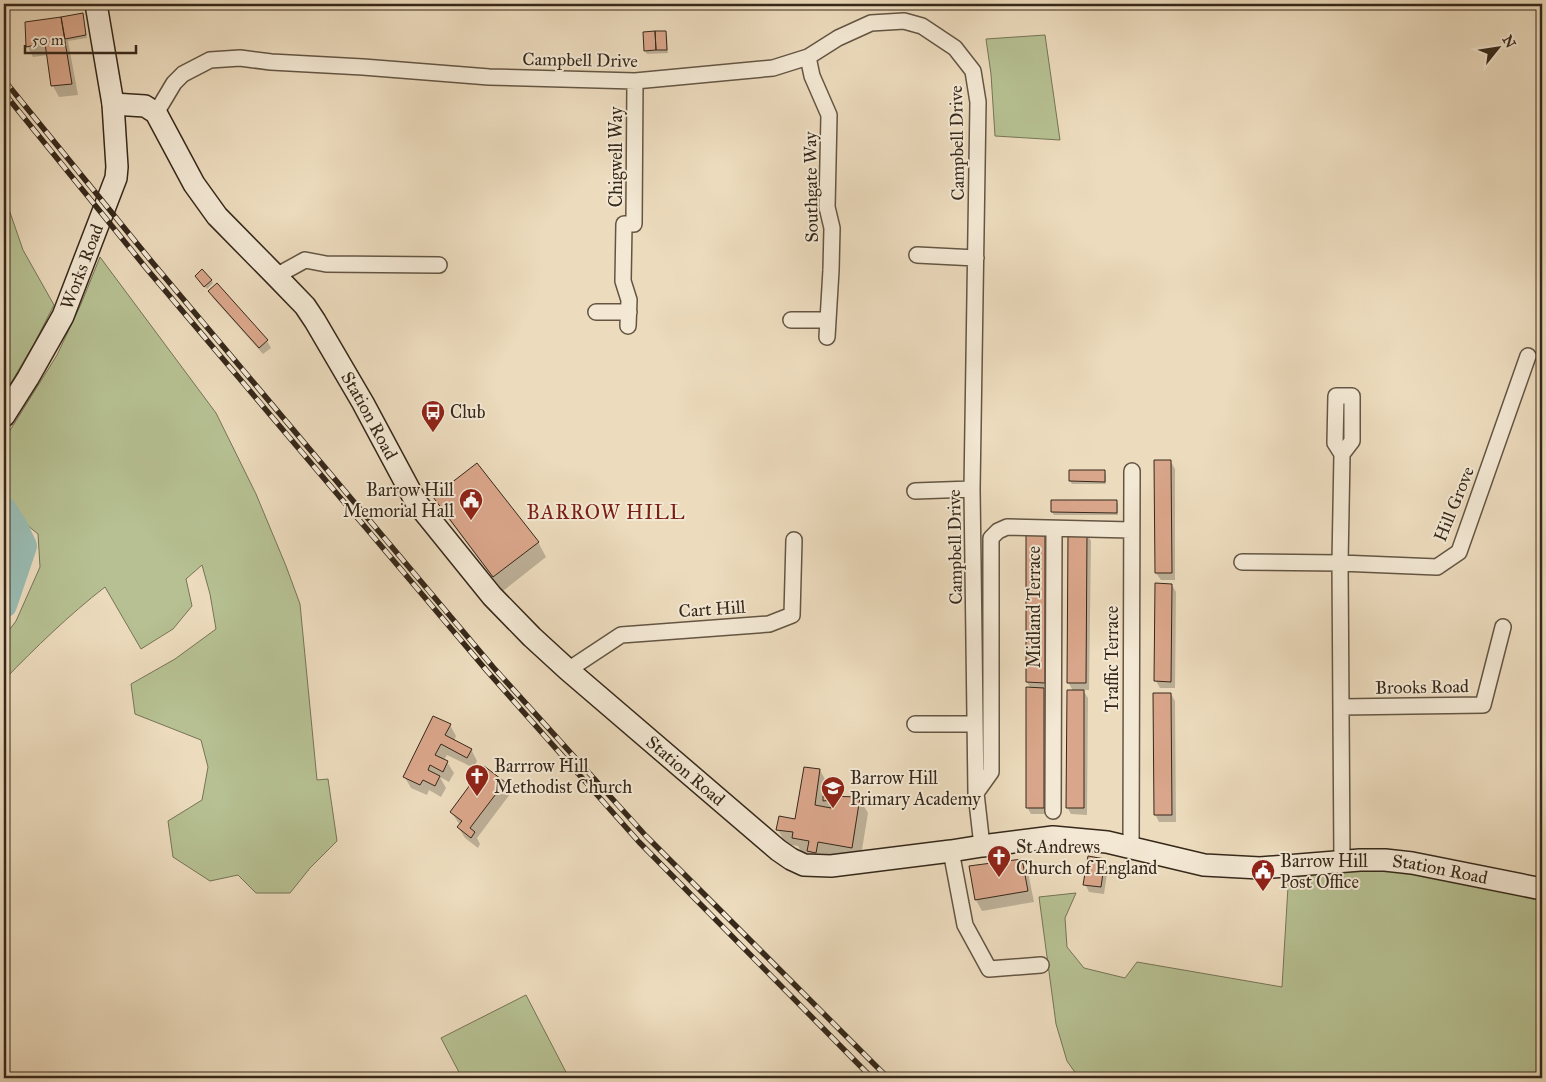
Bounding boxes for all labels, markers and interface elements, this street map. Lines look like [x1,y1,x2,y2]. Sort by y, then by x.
scale bar [25,22,136,54]
north arrow [1474,22,1524,72]
text: 50 m [32,31,64,49]
text: N [1498,32,1519,51]
street label: Campbell Drive [522,48,638,72]
street label: Campbell Drive [945,85,969,201]
street label: Chigwell Way [605,106,628,207]
street label: Southgate Way [799,131,824,243]
street label: Works Road [56,221,108,312]
street label: Station Road [336,368,402,463]
bus stop icon: Club [420,399,446,433]
place label: Club [450,401,486,423]
street label: Hill Grove [1429,463,1479,545]
place label: Barrow Hill Memorial Hall [343,479,454,522]
public building icon: Barrow Hill Memorial Hall [458,487,484,521]
street label: Campbell Drive [943,489,967,605]
district label: BARROW HILL [526,500,686,524]
street label: Midland Terrace [1023,546,1045,668]
street label: Cart Hill [678,596,746,622]
street label: Traffic Terrace [1101,606,1123,712]
street label: Brooks Road [1375,675,1469,699]
street label: Station Road [642,731,729,811]
place label: Barrrow Hill Methodist Church [494,755,632,798]
church icon: Barrrow Hill Methodist Church [464,763,490,797]
place label: Barrow Hill Primary Academy [850,767,981,810]
school or university icon: Barrow Hill Primary Academy [820,775,846,809]
place label: St Andrews Church of England [1016,836,1157,880]
church icon: St Andrews Church of England [986,844,1012,878]
place label: Barrow Hill Post Office [1280,850,1368,893]
street label: Station Road [1391,850,1490,889]
public building icon: Barrow Hill Post Office [1250,858,1276,892]

